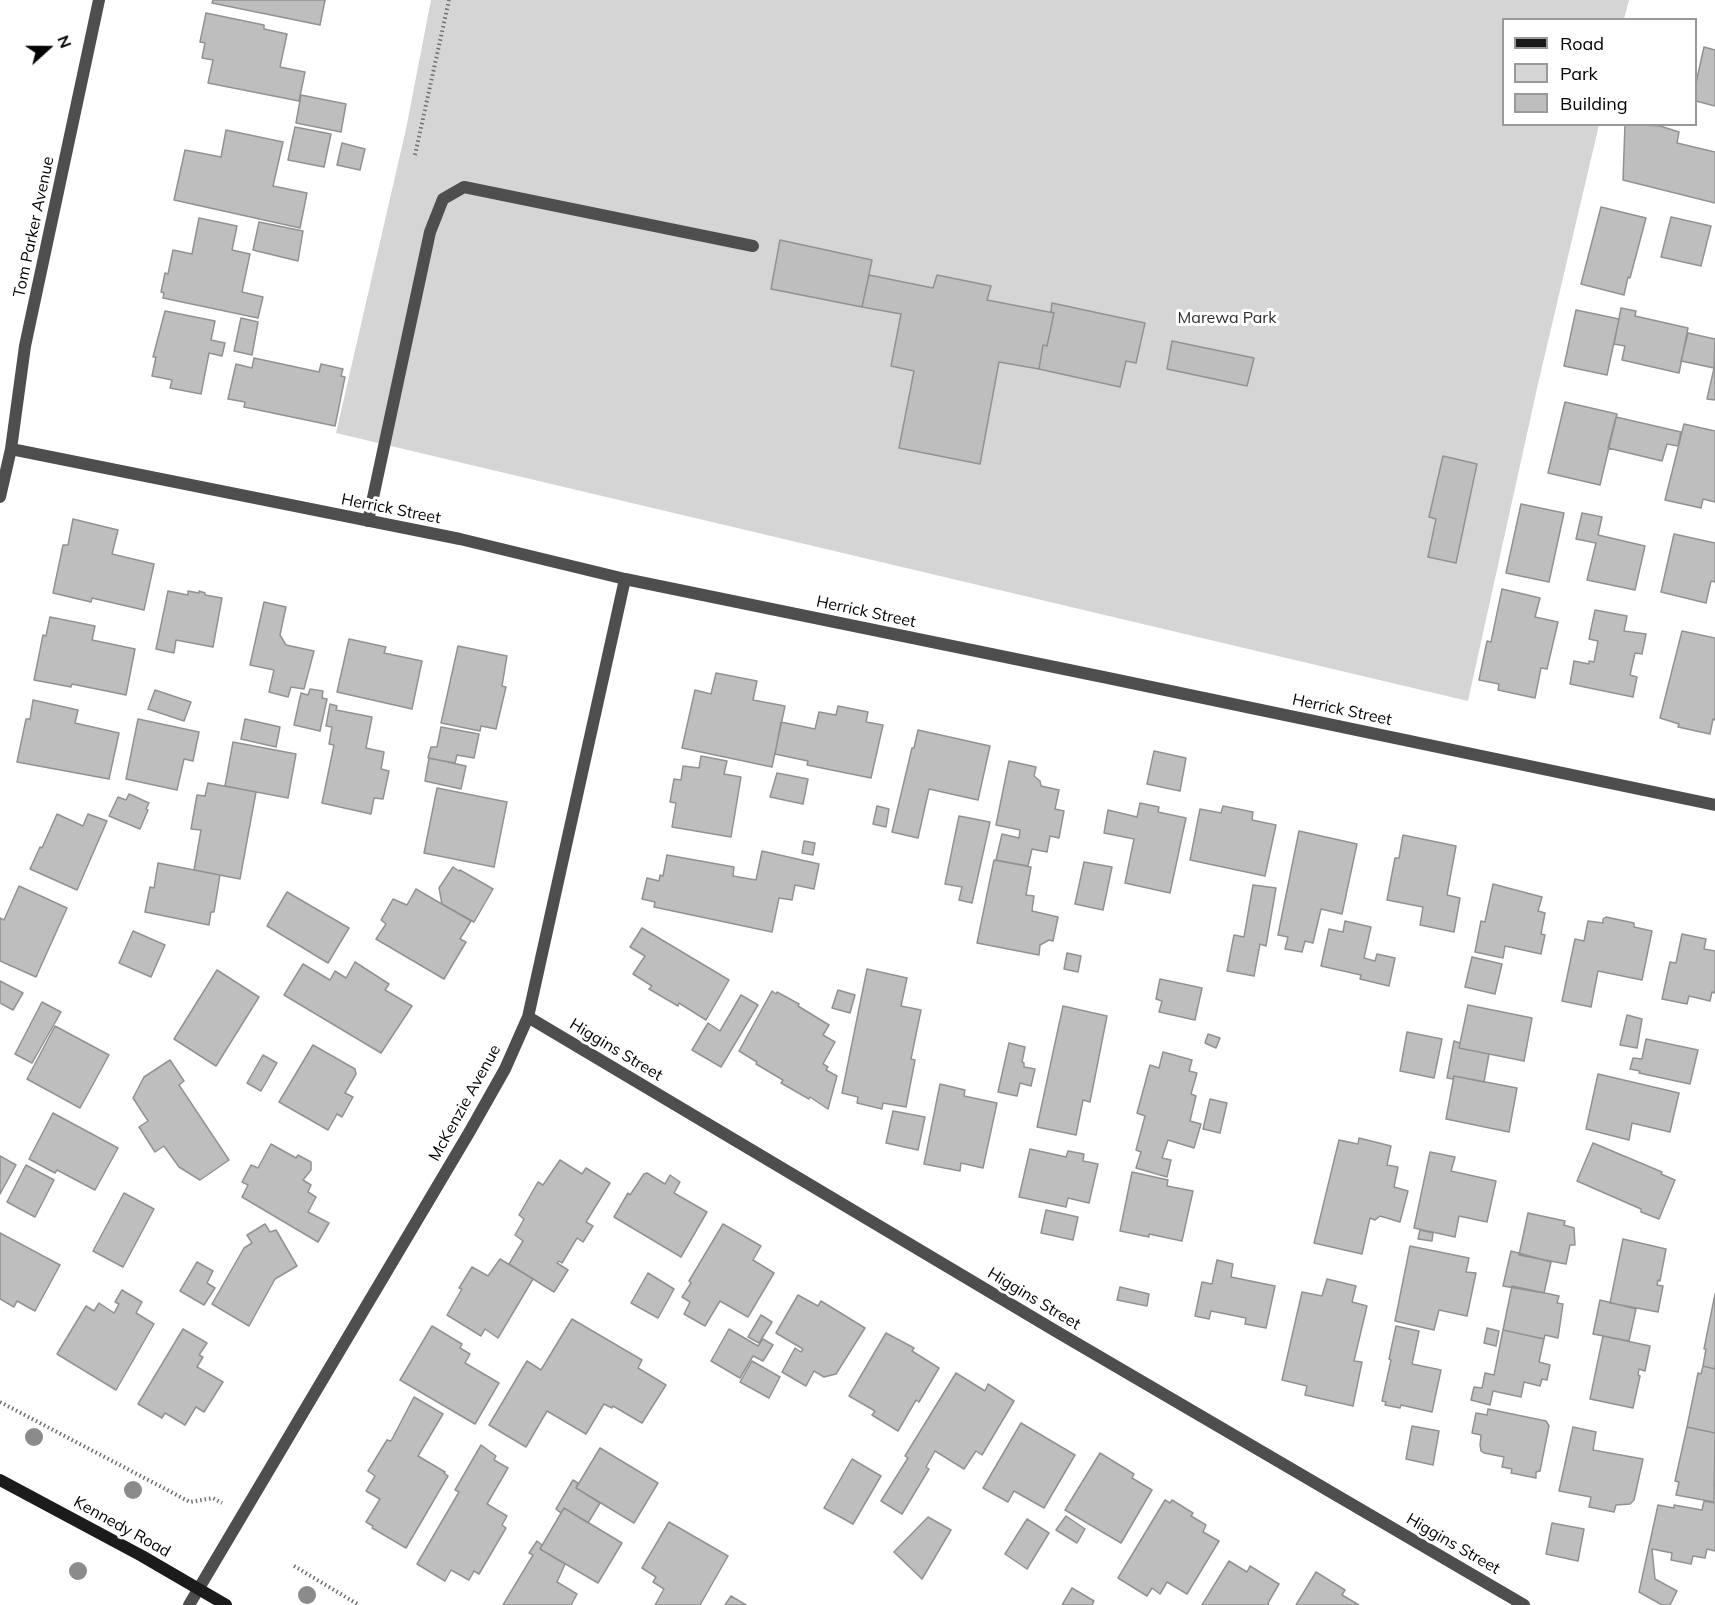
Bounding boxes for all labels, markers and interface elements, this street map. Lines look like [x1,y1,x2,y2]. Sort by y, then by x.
north arrow [18,18,78,78]
legend [1502,18,1697,126]
text: N [53,32,76,51]
text: Road [1560,32,1604,55]
text: Park [1560,62,1598,85]
text: Building [1560,92,1628,115]
street label: Tom Parker Avenue [10,155,58,299]
park label: Marewa Park [1178,308,1276,328]
street label: Herrick Street [340,490,442,528]
street label: Herrick Street [815,592,917,632]
street label: Herrick Street [1291,690,1393,730]
street label: Higgins Street [566,1015,666,1085]
street label: McKenzie Avenue [425,1041,505,1165]
street label: Higgins Street [984,1264,1084,1334]
street label: Kennedy Road [70,1493,174,1561]
street label: Higgins Street [1403,1509,1503,1579]

